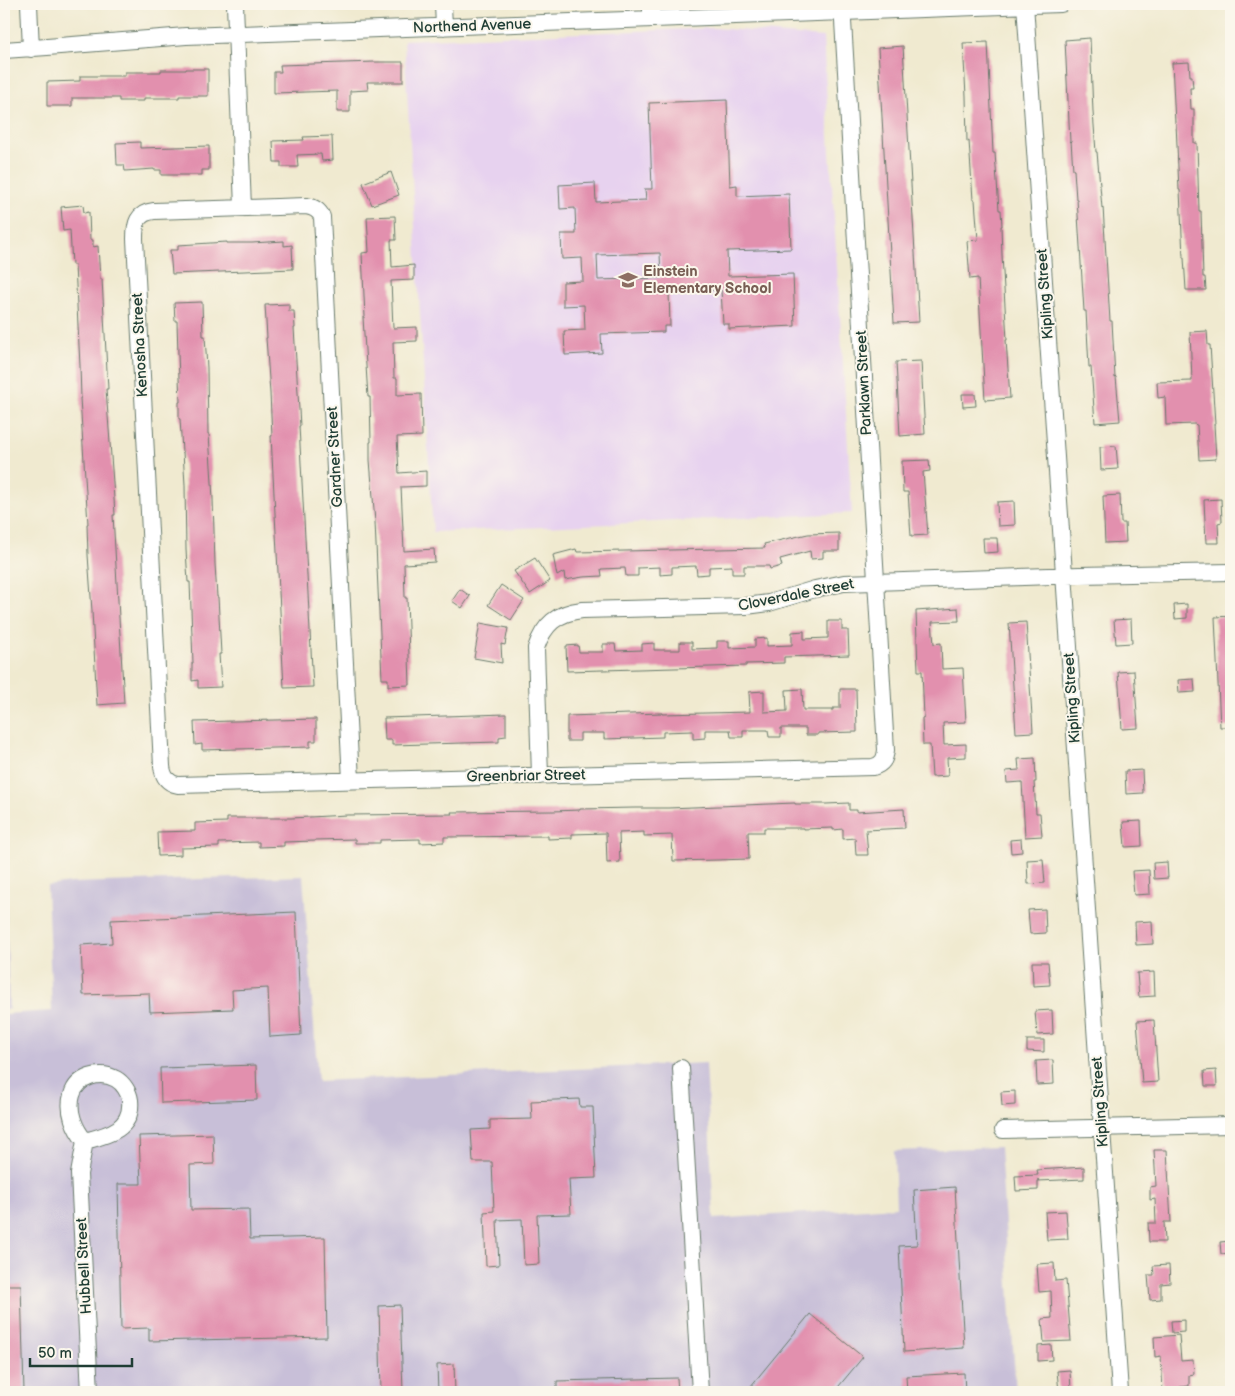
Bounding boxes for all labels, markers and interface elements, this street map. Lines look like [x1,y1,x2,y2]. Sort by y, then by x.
street label: Northend Avenue [412,14,532,38]
street label: Kipling Street [1032,248,1058,340]
place label: Einstein Elementary School [643,262,771,298]
school or university icon: Einstein Elementary School [617,269,639,291]
street label: Kenosha Street [128,292,152,398]
street label: Parklawn Street [852,330,876,436]
street label: Gardner Street [323,406,347,508]
street label: Cloverdale Street [736,574,856,616]
street label: Kipling Street [1059,652,1085,744]
street label: Greenbriar Street [466,765,586,787]
street label: Kipling Street [1087,1056,1113,1148]
street label: Hubbell Street [72,1217,96,1315]
scale bar [30,1336,132,1368]
text: 50 m [38,1344,72,1363]

